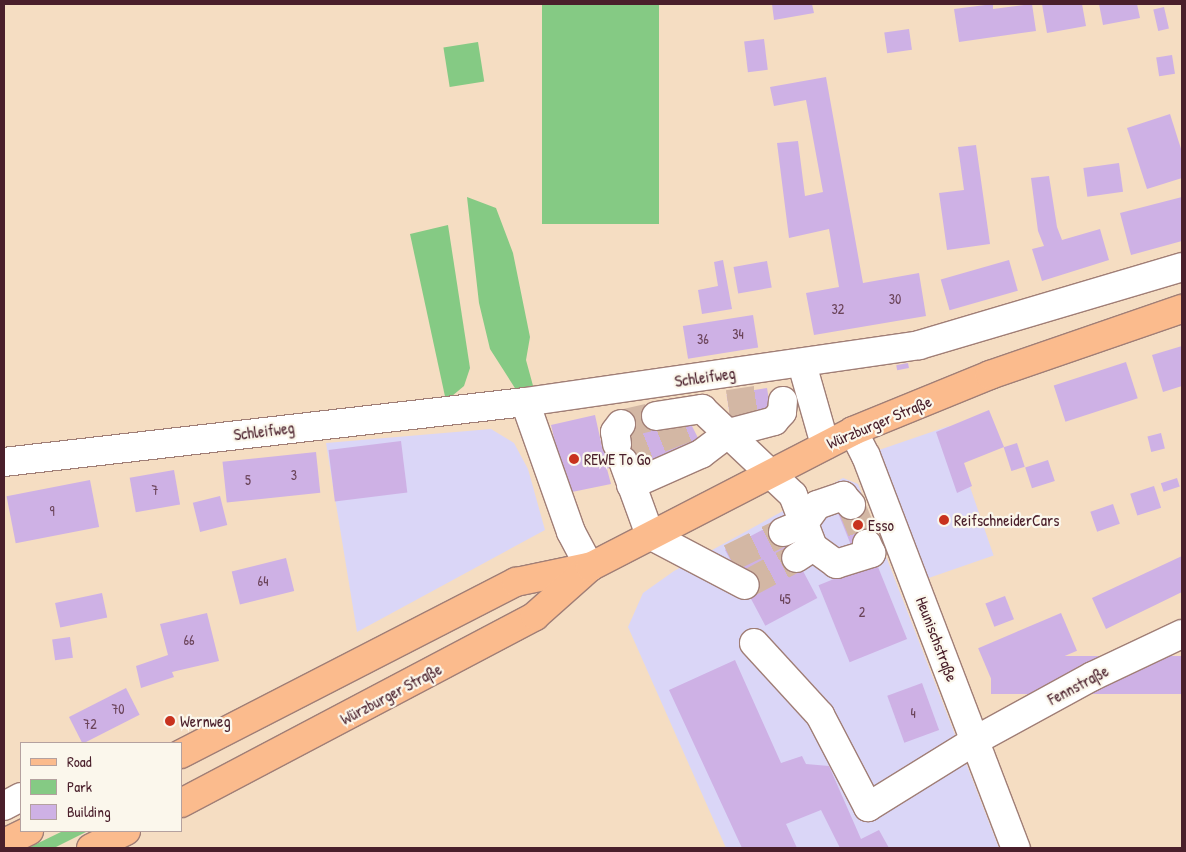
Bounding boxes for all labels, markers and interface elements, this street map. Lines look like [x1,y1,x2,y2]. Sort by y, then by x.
house number: 30 [889,291,901,307]
house number: 32 [832,301,844,317]
house number: 34 [732,326,744,342]
house number: 36 [697,331,709,347]
street label: Schleifweg [673,363,737,391]
street label: Würzburger Straße [824,391,934,453]
street label: Schleifweg [232,418,296,444]
place label: REWE To Go [584,449,651,469]
marker: REWE To Go [568,453,580,465]
house number: 3 [291,467,297,483]
house number: 5 [245,472,251,488]
house number: 7 [152,482,158,498]
house number: 9 [49,503,55,519]
place label: ReifschneiderCars [954,510,1059,530]
marker: ReifschneiderCars [938,514,950,526]
place label: Esso [868,515,894,535]
marker: Esso [852,519,864,531]
house number: 64 [258,573,268,589]
house number: 45 [779,591,791,607]
street label: Heunischstraße [912,594,962,684]
house number: 2 [859,604,865,620]
house number: 66 [183,632,195,648]
street label: Würzburger Straße [337,659,445,729]
street label: Fennstraße [1044,661,1112,709]
house number: 70 [111,701,125,717]
house number: 4 [910,705,916,721]
place label: Wernweg [180,711,231,731]
marker: Wernweg [164,715,176,727]
house number: 72 [83,716,97,732]
legend [20,742,182,832]
text: Road [67,751,92,772]
text: Park [67,776,92,797]
text: Building [67,801,111,822]

